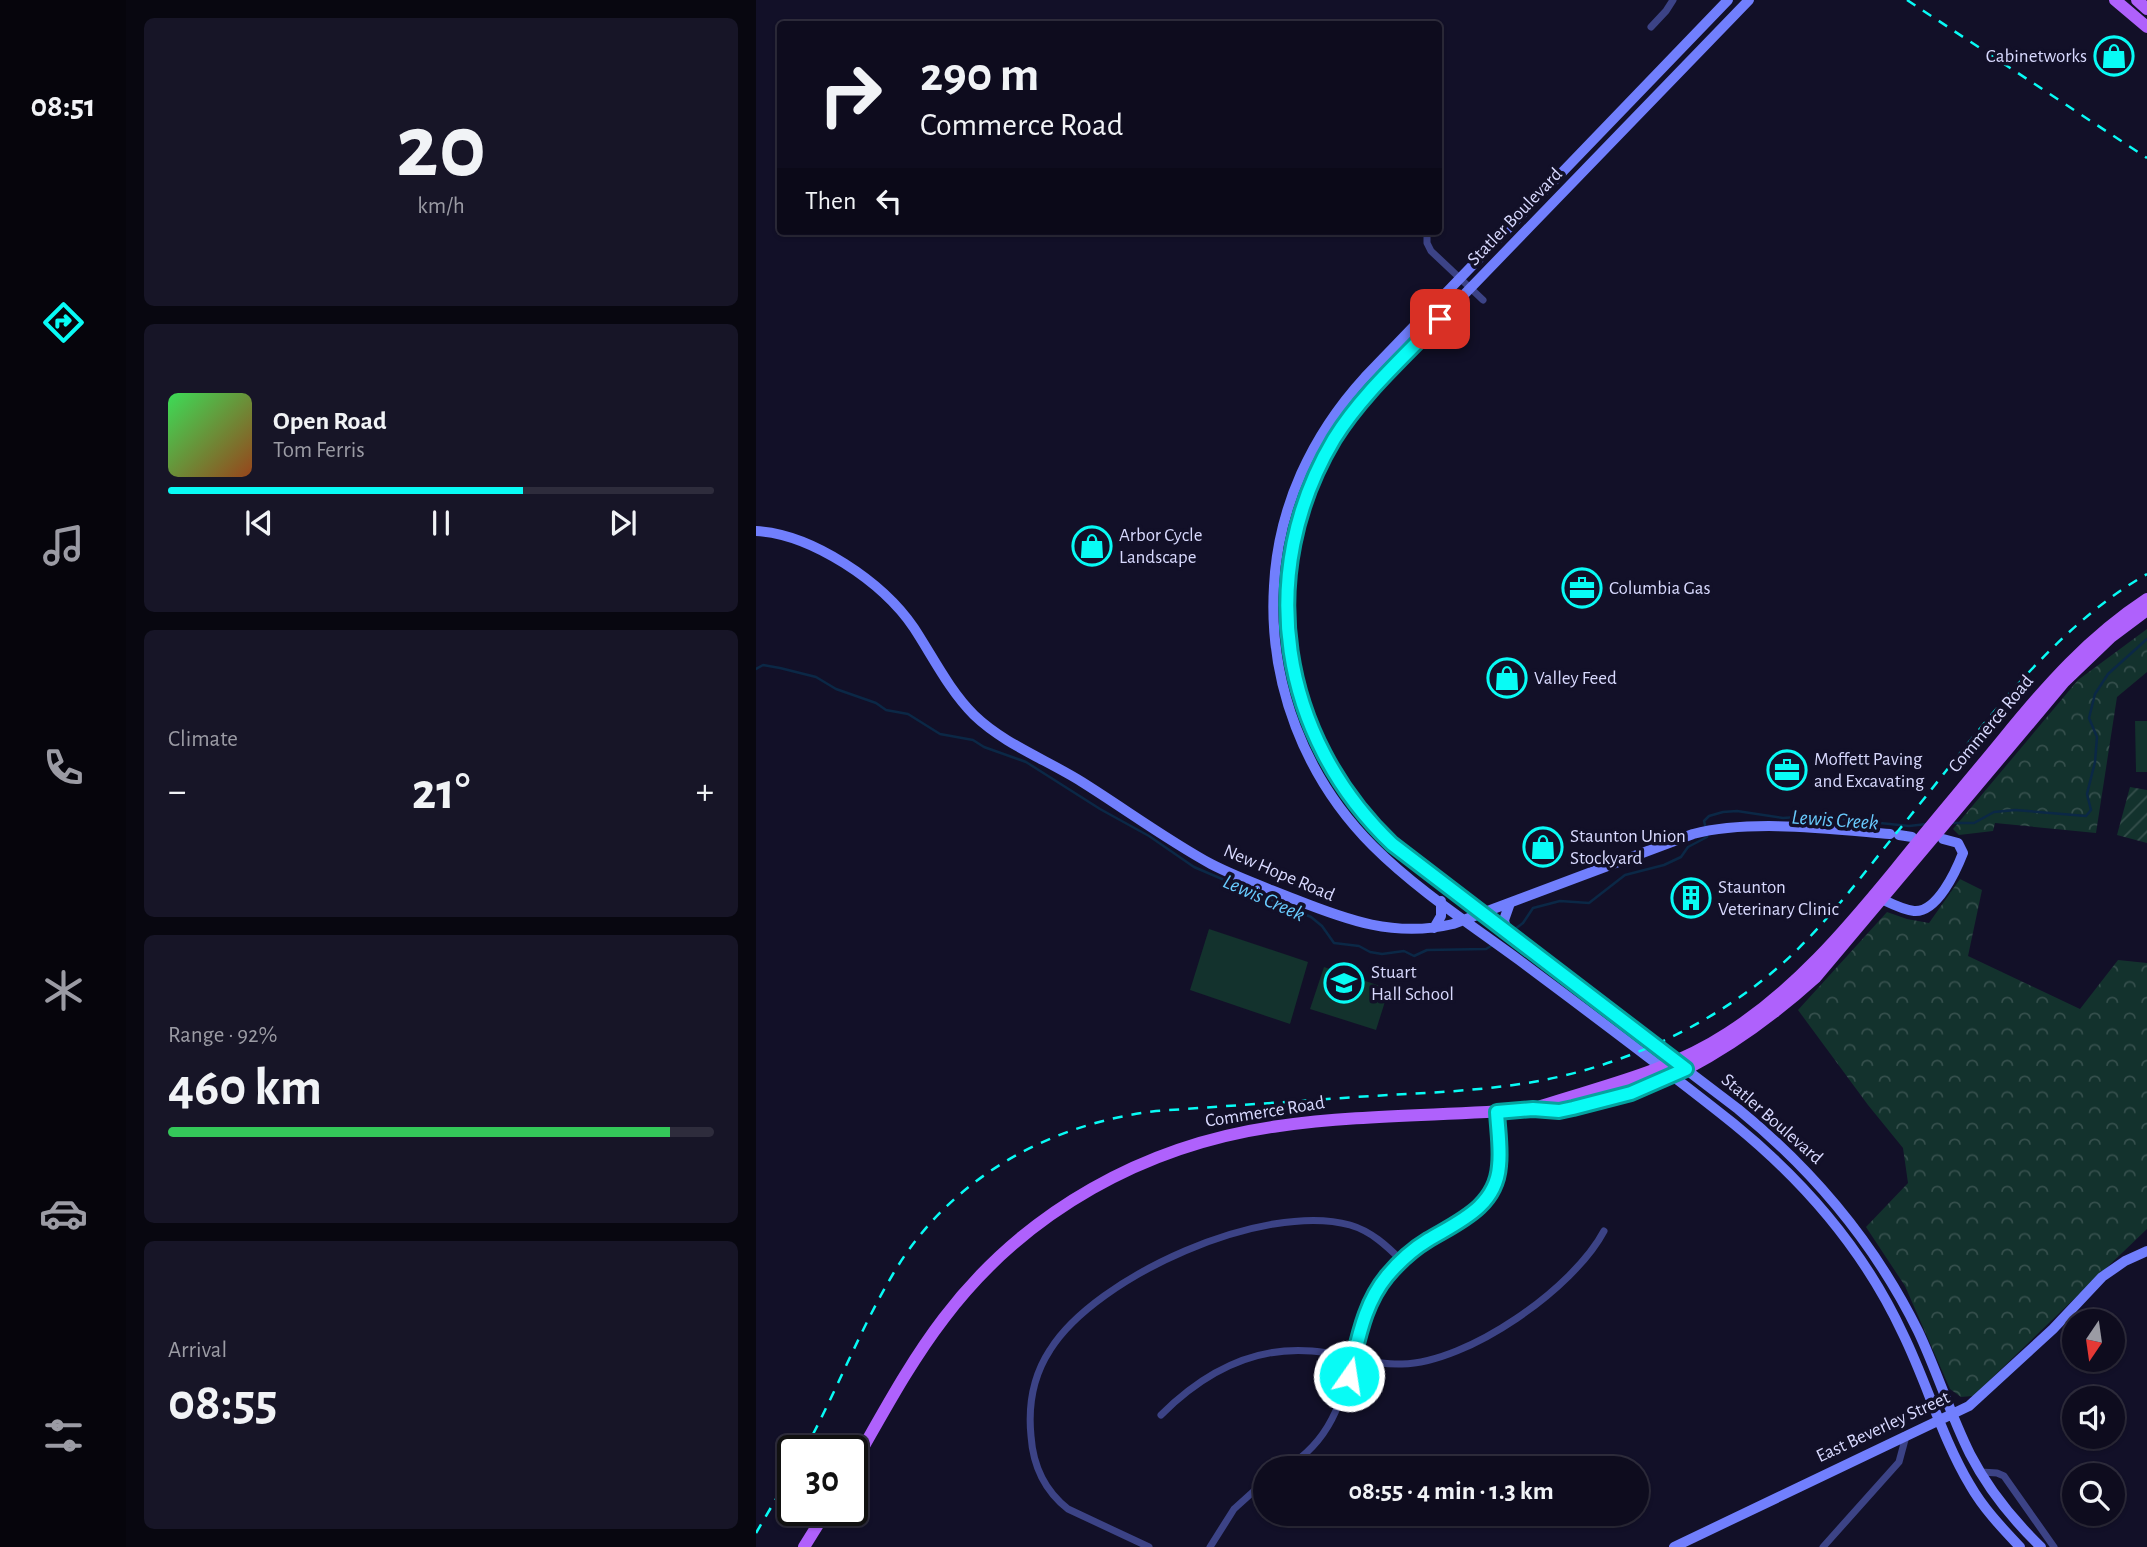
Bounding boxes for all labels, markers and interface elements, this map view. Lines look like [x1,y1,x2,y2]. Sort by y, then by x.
shop icon: Cabinetworks [2093,35,2135,77]
place label: Cabinetworks [1986,47,2087,66]
icon: right [805,49,896,140]
text: 290 m [920,51,1039,100]
text: 08:51 [30,90,96,122]
text: 20 [396,102,486,193]
text: Commerce Road [920,109,1123,141]
street label: Statler Boulevard [1464,164,1566,269]
icon: left [870,182,908,220]
text: Then [805,188,856,214]
text: km/h [417,195,465,218]
pin [1410,289,1470,349]
icon: directions [39,298,88,347]
icon: arrive [1421,300,1459,338]
text: Open Road [273,408,387,434]
text: Tom Ferris [273,439,365,462]
icon: previous [240,504,278,542]
icon: pause [422,504,460,542]
icon: next [604,504,642,542]
icon: music [39,521,88,570]
shop icon: Arbor Cycle Landscape [1071,525,1113,567]
place label: Arbor Cycle Landscape [1119,526,1202,567]
office icon: Columbia Gas [1561,567,1603,609]
place label: Columbia Gas [1609,579,1711,598]
shop icon: Valley Feed [1486,657,1528,699]
place label: Valley Feed [1534,669,1617,688]
street label: Commerce Road [1945,672,2037,776]
text: Climate [168,728,238,751]
icon: phone [39,743,88,792]
office icon: Moffett Paving and Excavating [1766,749,1808,791]
place label: Moffett Paving and Excavating [1814,750,1925,791]
text: 21° [412,766,470,818]
text: − [168,773,186,811]
text: + [696,773,714,811]
water label: Lewis Creek [1791,806,1880,834]
shop icon: Staunton Union Stockyard [1522,826,1564,868]
place label: Staunton Union Stockyard [1570,827,1686,868]
street label: New Hope Road [1221,841,1337,905]
water label: Lewis Creek [1220,871,1308,925]
building icon: Staunton Veterinary Clinic [1670,877,1712,919]
place label: Staunton Veterinary Clinic [1718,878,1839,919]
school or university icon: Stuart Hall School [1323,962,1365,1004]
place label: Stuart Hall School [1371,963,1454,1004]
icon: climate [39,966,88,1015]
text: Range · 92% [168,1024,277,1047]
text: 460 km [168,1062,322,1114]
street label: Statler Boulevard [1718,1070,1826,1168]
street label: Commerce Road [1204,1093,1326,1131]
icon: car [39,1189,88,1238]
north arrow [2062,1309,2124,1372]
map controls [2062,1309,2125,1526]
text: Arrival [168,1339,227,1362]
position arrow [1312,1339,1386,1413]
text: 08:55 [168,1377,278,1429]
button: sound [2062,1386,2125,1449]
street label: East Beverley Street [1813,1388,1953,1466]
icon: filters [39,1411,88,1460]
speed limit sign: 30 [777,1435,868,1526]
button: search [2062,1463,2125,1526]
text: 08:55 · 4 min · 1.3 km [1348,1478,1554,1504]

